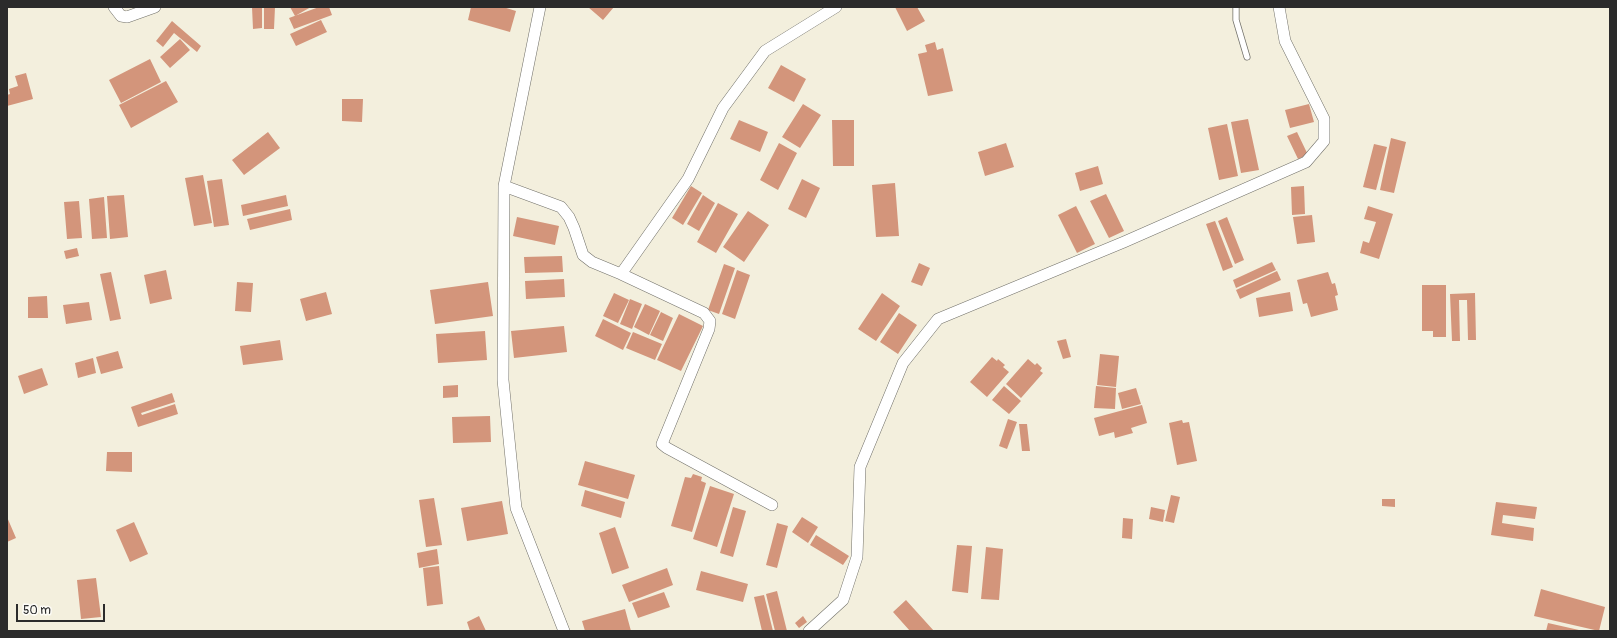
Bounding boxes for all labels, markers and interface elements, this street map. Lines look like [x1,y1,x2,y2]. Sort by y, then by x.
scale bar [18,596,107,622]
text: 50 m [23,603,51,618]

